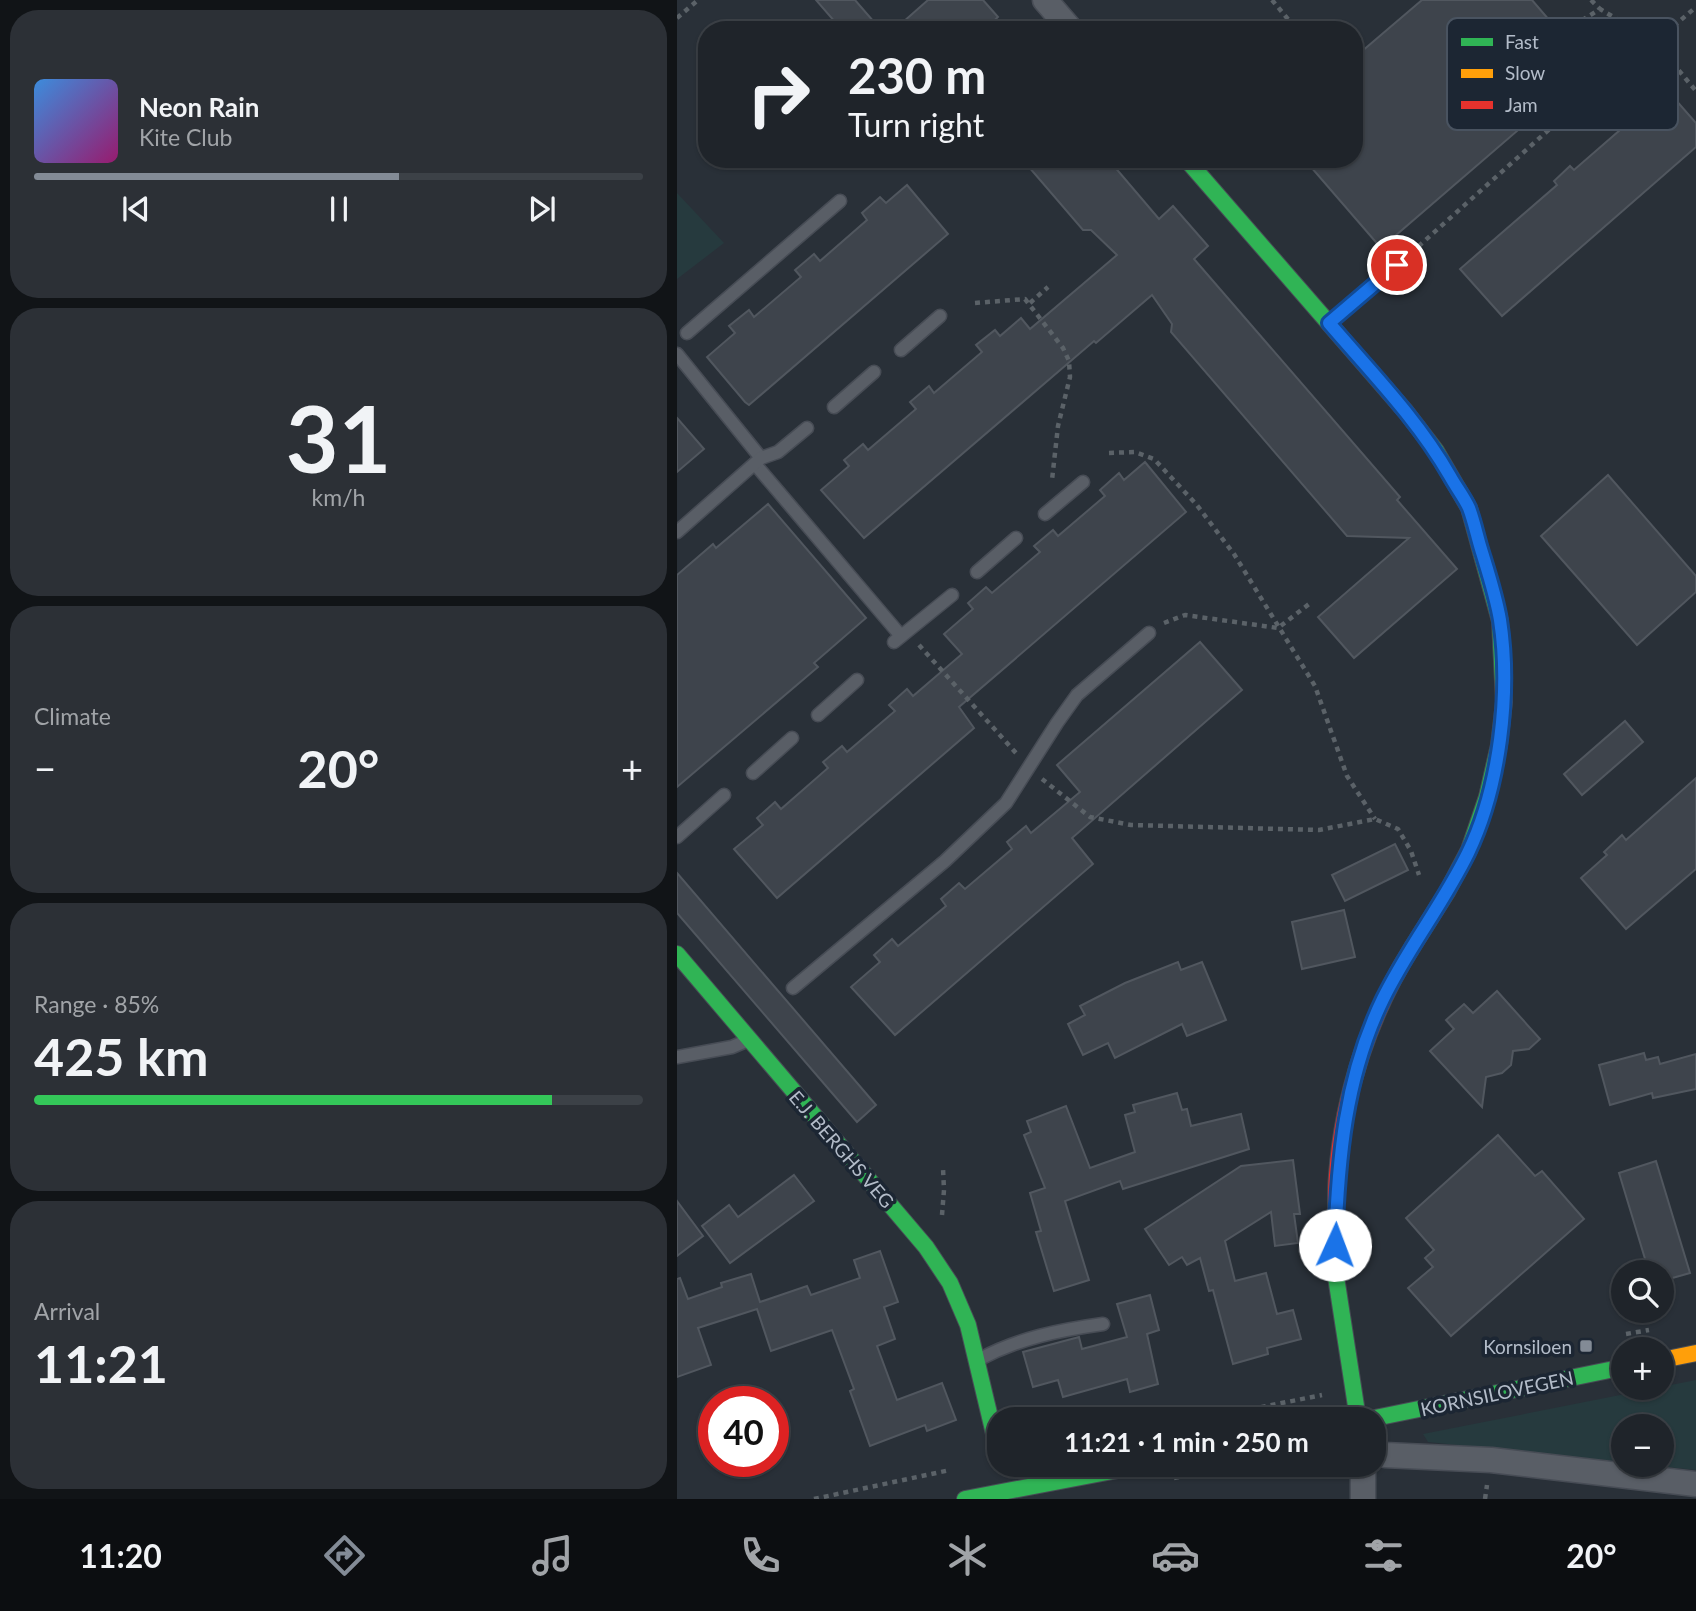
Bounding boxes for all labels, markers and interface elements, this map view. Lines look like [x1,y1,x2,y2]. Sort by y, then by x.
legend [1447,18,1678,130]
text: Fast [1505,30,1539,53]
text: 230 m [848,46,986,104]
icon: right [733,49,824,140]
text: Slow [1505,61,1545,84]
text: Neon Rain [139,91,259,123]
text: Jam [1505,93,1538,116]
text: Turn right [848,105,984,144]
text: Kite Club [139,123,232,151]
icon: previous [117,190,155,228]
icon: pause [320,190,358,228]
icon: next [523,190,561,228]
pin [1367,235,1427,295]
icon: arrive [1378,246,1416,284]
text: 31 [286,383,391,492]
text: km/h [312,483,365,511]
text: Climate [34,702,111,730]
text: 20° [298,737,379,799]
text: − [34,745,56,791]
text: + [621,745,643,791]
text: Range · 85% [34,990,159,1018]
text: 425 km [34,1025,208,1087]
street label: E.J. BERGHS VEG [785,1086,899,1212]
position arrow [1298,1208,1372,1282]
map controls [1611,1260,1674,1477]
button: search [1611,1260,1674,1323]
text: Arrival [34,1297,100,1325]
text: 11:21 [34,1332,168,1394]
place label: Kornsiloen [1483,1335,1572,1358]
button: + [1611,1337,1674,1400]
marker: Kornsiloen [1578,1338,1594,1354]
street label: KORNSILOVEGEN [1418,1366,1576,1420]
speed limit sign: 40 [698,1386,789,1477]
button: − [1611,1414,1674,1477]
text: 11:21 · 1 min · 250 m [1064,1426,1309,1458]
icon: directions [320,1531,369,1580]
icon: music [528,1531,577,1580]
icon: phone [736,1531,785,1580]
icon: climate [943,1531,992,1580]
icon: car [1151,1531,1200,1580]
icon: filters [1359,1531,1408,1580]
text: 11:20 [79,1536,162,1575]
text: 20° [1566,1536,1617,1575]

